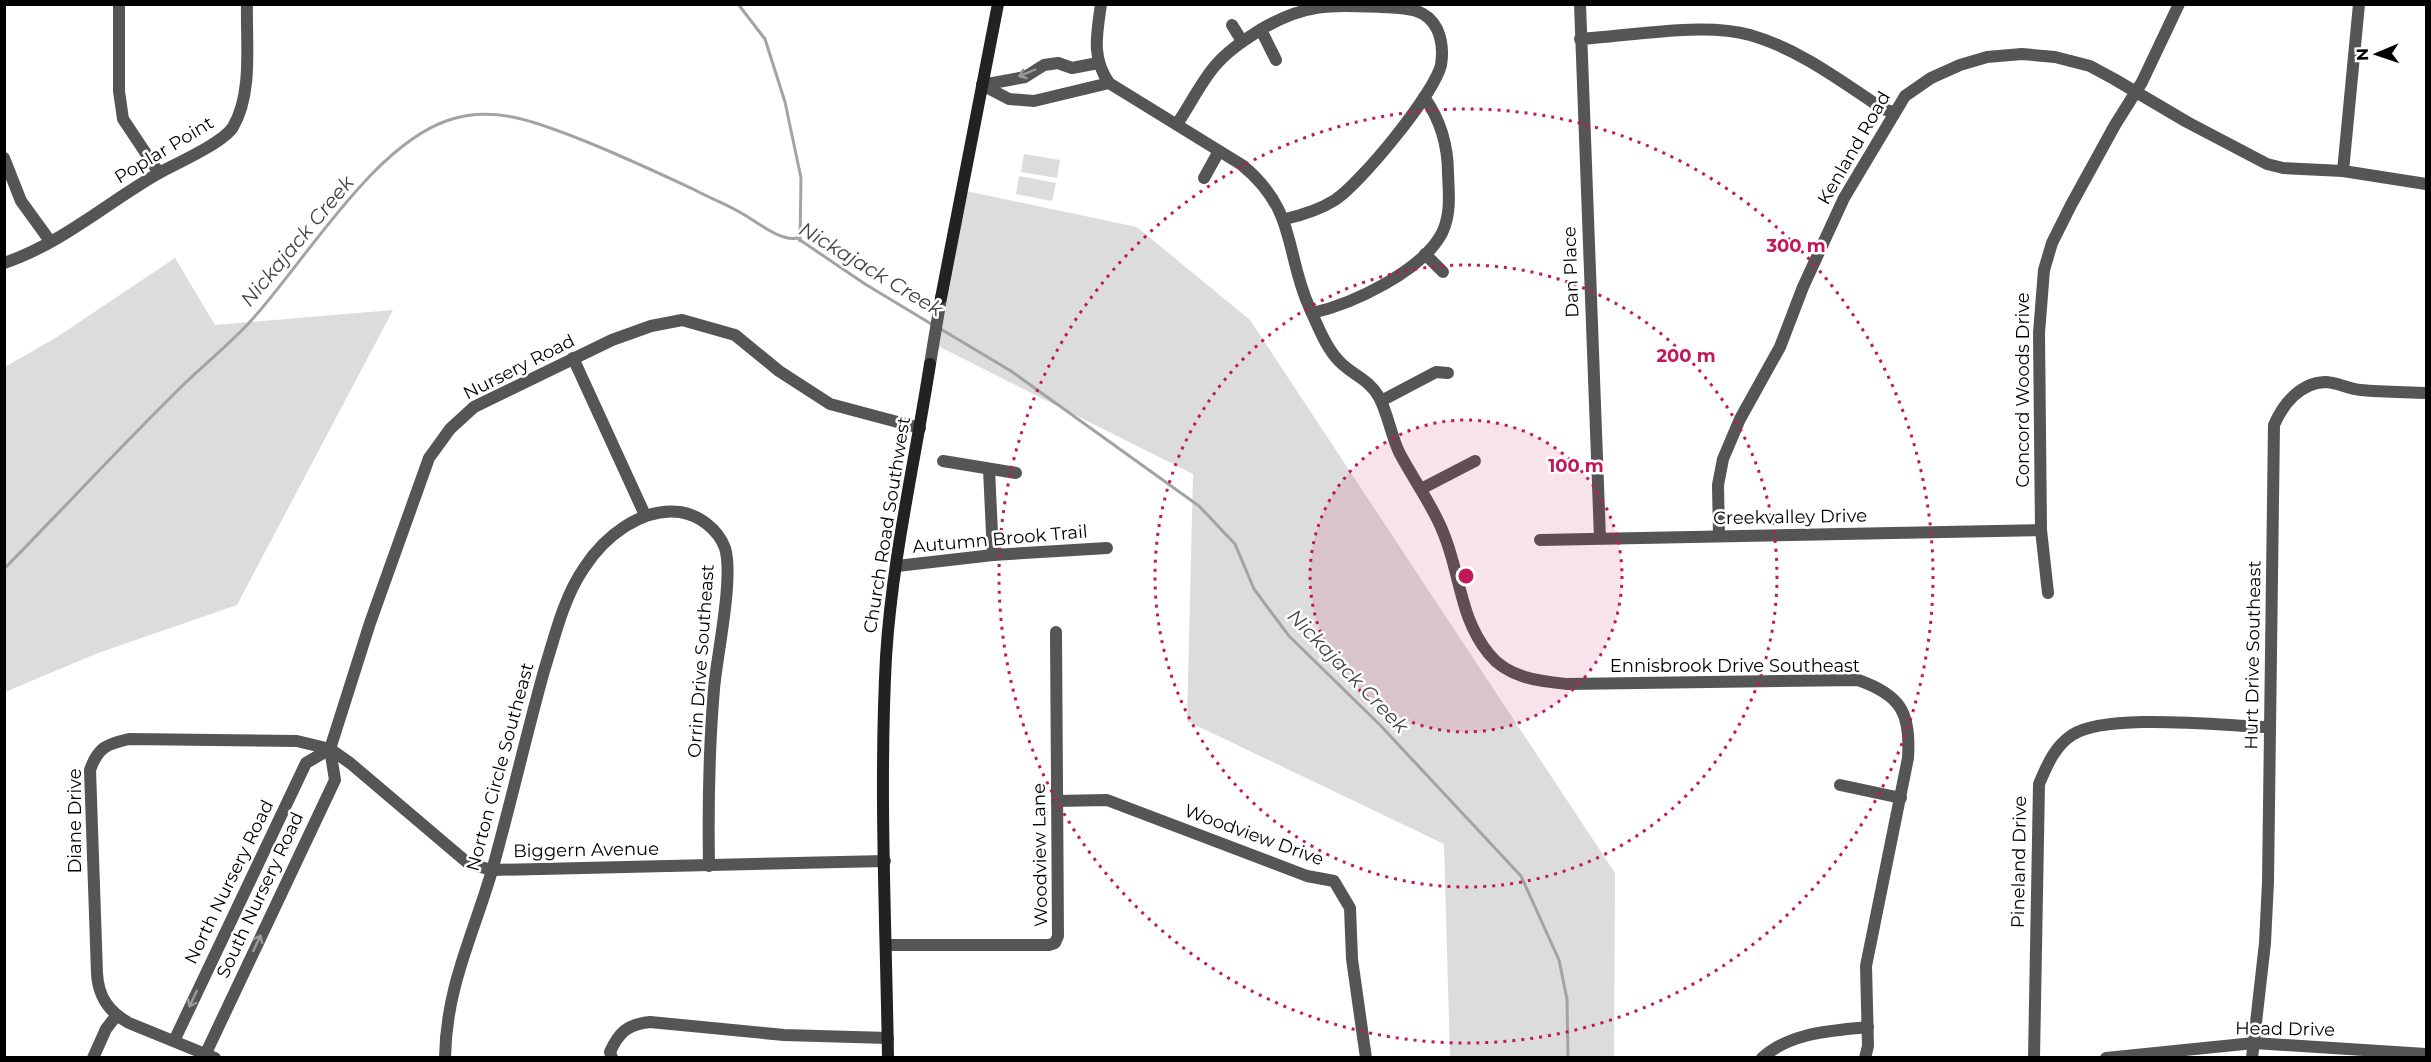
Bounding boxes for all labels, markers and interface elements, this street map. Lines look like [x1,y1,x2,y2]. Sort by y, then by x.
north arrow [2347,24,2407,84]
text: N [2353,48,2372,61]
one-way arrow [1019,68,1037,79]
street label: Kenland Road [1813,87,1895,209]
street label: Poplar Point [110,112,218,188]
water label: Nickajack Creek [235,170,359,311]
water label: Nickajack Creek [795,217,948,322]
street label: Dan Place [1558,226,1584,318]
text: 300 m [1765,235,1826,257]
street label: Concord Woods Drive [2012,292,2034,488]
street label: Nursery Road [460,329,578,405]
text: 200 m [1656,345,1716,367]
street label: Church Road Southwest [859,415,915,635]
text: 100 m [1548,455,1604,477]
street label: Creekvalley Drive [1713,505,1867,529]
street label: Autumn Brook Trail [912,520,1088,558]
street label: Hurt Drive Southeast [2240,560,2266,750]
street label: Orrin Drive Southeast [683,563,719,759]
centre of rings [1456,566,1476,586]
water label: Nickajack Creek [1283,604,1414,739]
street label: Ennisbrook Drive Southeast [1610,655,1860,677]
street label: Norton Circle Southeast [462,660,538,874]
street label: Diane Drive [64,768,86,874]
street label: Woodview Lane [1028,783,1052,927]
street label: Pineland Drive [2007,795,2031,928]
street label: North Nursery Road [180,796,278,968]
street label: Woodview Drive [1181,800,1327,870]
street label: South Nursery Road [212,808,308,982]
street label: Biggern Avenue [513,838,659,862]
one-way arrow [252,935,264,953]
one-way arrow [187,989,199,1007]
street label: Head Drive [2235,1017,2335,1041]

